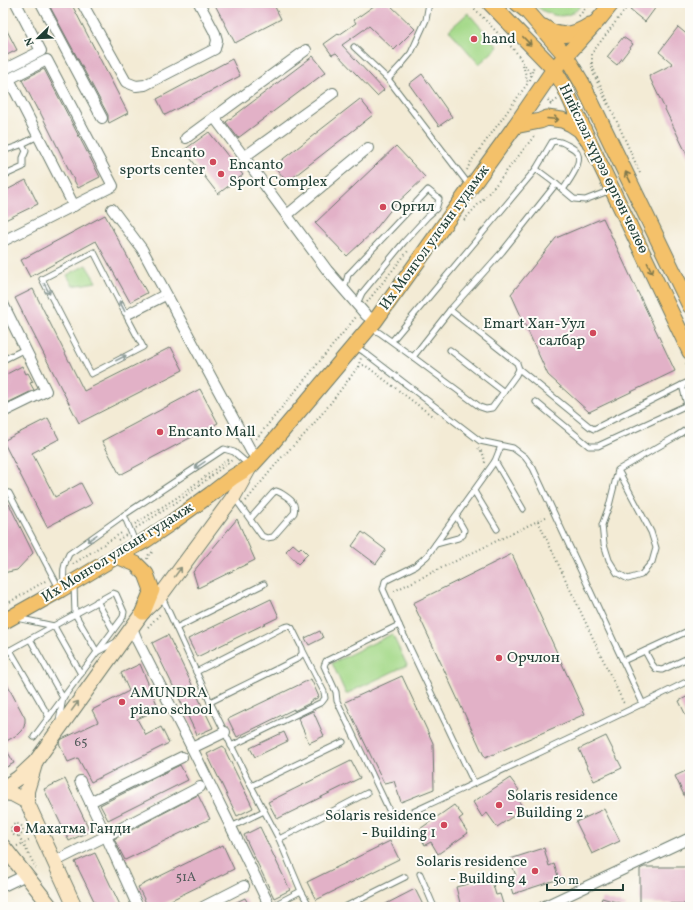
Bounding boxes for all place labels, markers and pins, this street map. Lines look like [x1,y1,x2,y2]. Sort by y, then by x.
place label: hand [482,29,516,50]
marker: hand [469,34,479,44]
place label: Encanto sports center [120,143,205,181]
place label: Encanto Sport Complex [229,155,327,193]
marker: Encanto sports center [208,157,218,167]
marker: Encanto Sport Complex [216,169,226,179]
place label: Оргил [391,197,434,218]
marker: Оргил [378,202,388,212]
place label: Emart Хан-Уул салбар [483,314,585,352]
marker: Emart Хан-Уул салбар [588,328,598,338]
place label: Encanto Mall [168,422,256,443]
marker: Encanto Mall [155,427,165,437]
place label: Орчлон [507,648,560,669]
marker: Орчлон [494,653,504,663]
place label: AMUNDRA piano school [130,683,213,721]
marker: AMUNDRA piano school [117,697,127,707]
place label: Solaris residence - Building 2 [507,786,618,824]
marker: Solaris residence - Building 2 [494,800,504,810]
place label: Solaris residence - Building 1 [325,806,436,844]
place label: Махатма Ганди [25,819,131,840]
marker: Solaris residence - Building 1 [439,820,449,830]
marker: Махатма Ганди [12,824,22,834]
place label: Solaris residence - Building 4 [416,852,527,890]
marker: Solaris residence - Building 4 [530,866,540,876]

